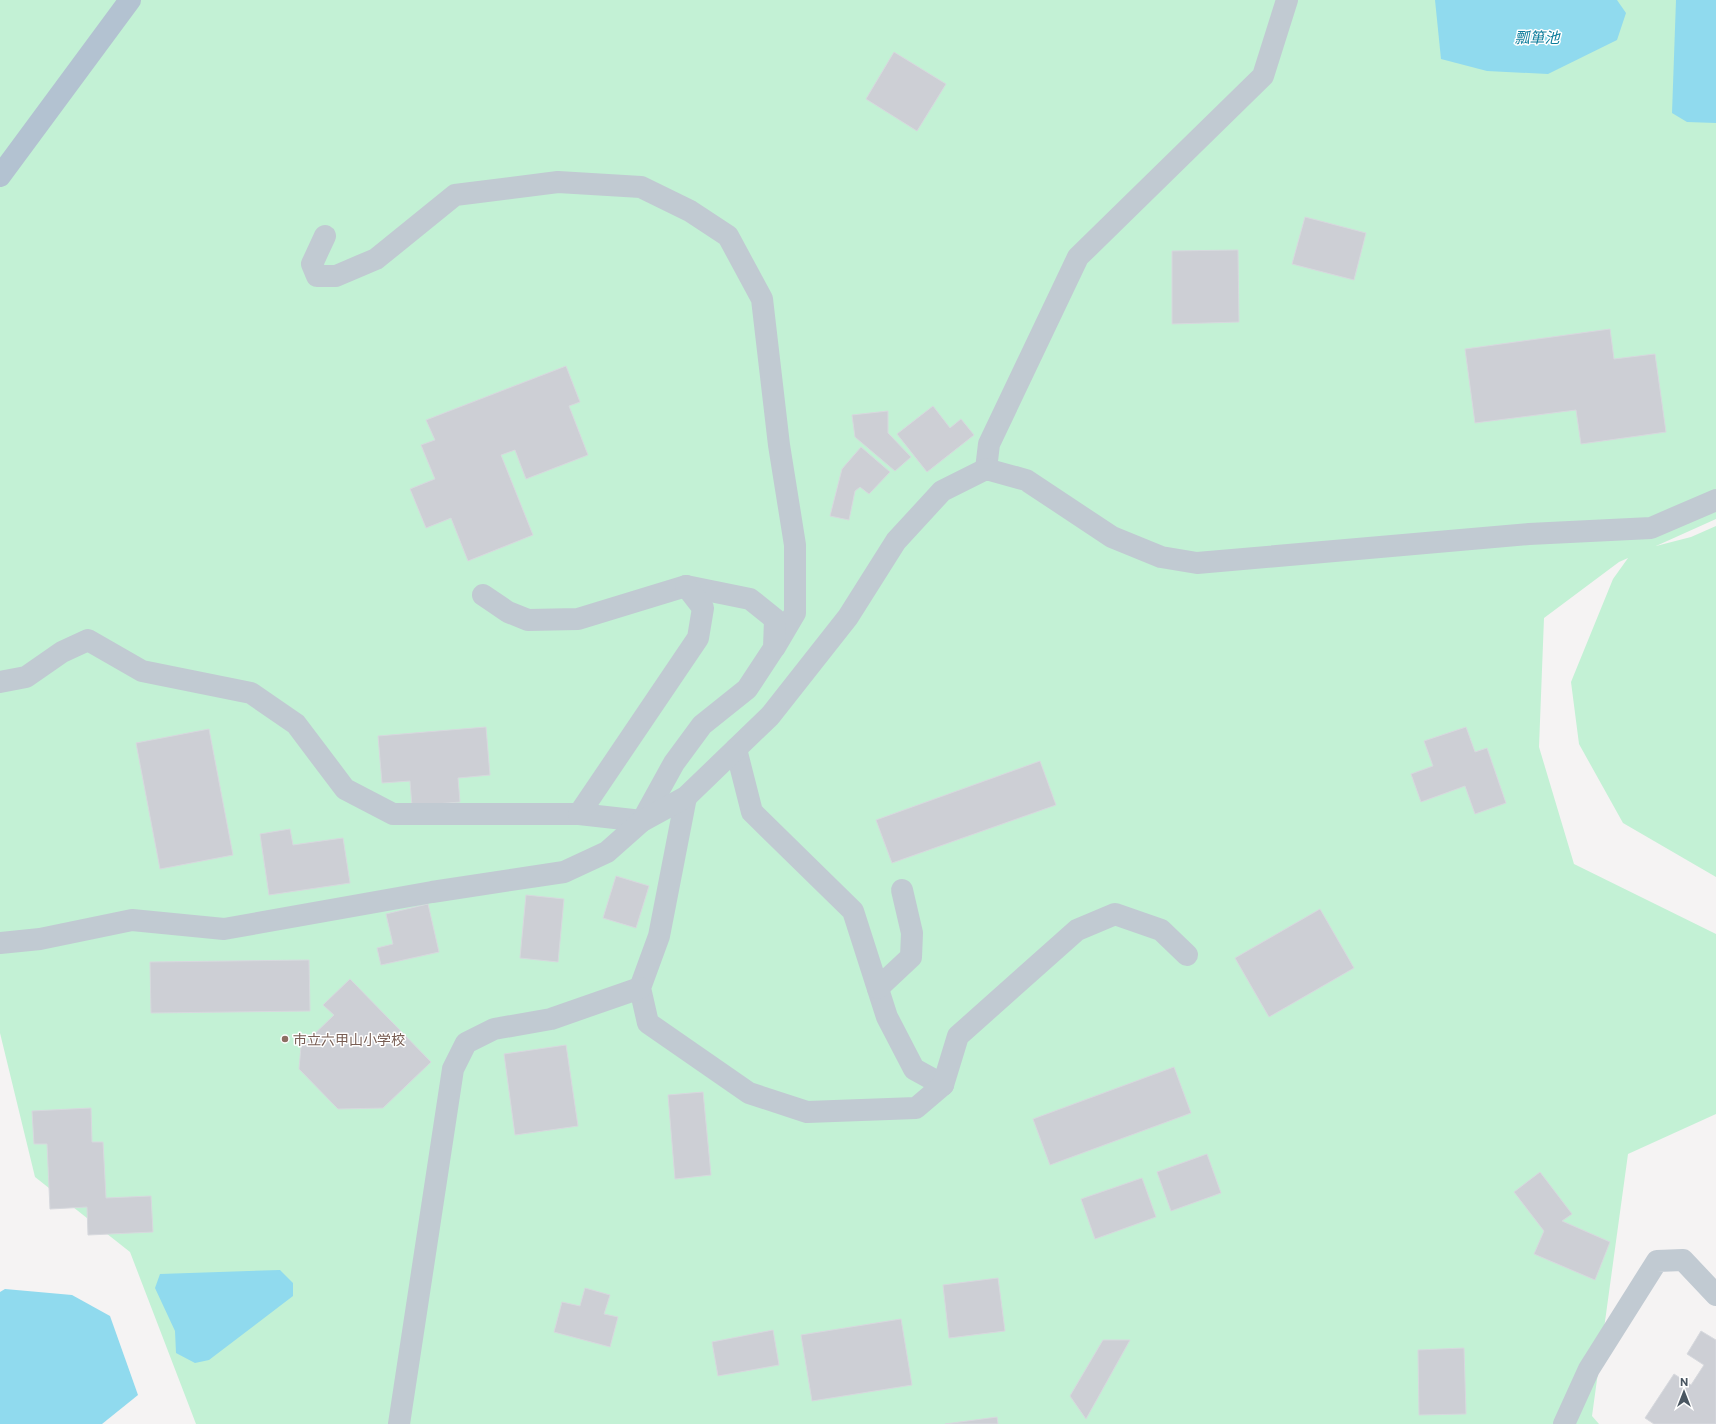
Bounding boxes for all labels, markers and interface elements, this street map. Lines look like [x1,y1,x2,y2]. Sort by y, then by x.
water label: 瓢箪池 [1514,28,1561,46]
place label: 市立六甲山小学校 [293,1031,405,1048]
marker: 市立六甲山小学校 [280,1034,290,1044]
north arrow [1664,1372,1704,1412]
text: N [1680,1375,1688,1388]

